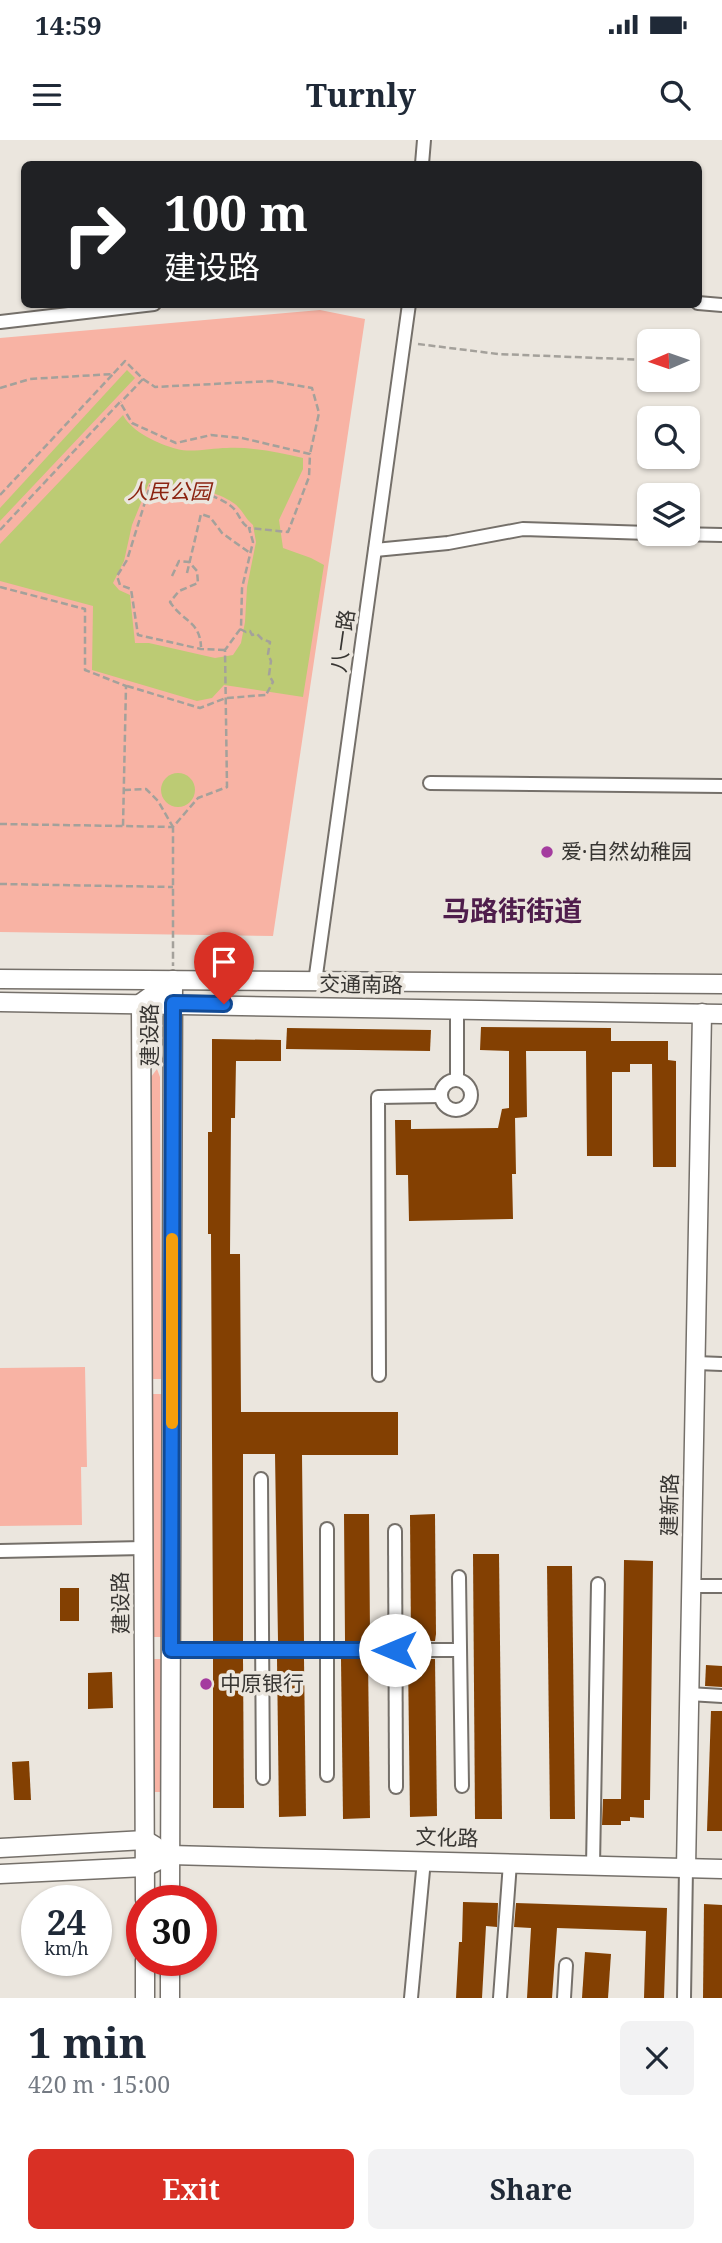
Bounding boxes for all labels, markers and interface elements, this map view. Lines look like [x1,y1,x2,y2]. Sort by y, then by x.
text: 14:59 [35,7,102,43]
text: Turnly [306,73,416,116]
icon: menu [28,76,66,114]
icon: search [656,76,694,114]
text: 100 m [164,179,308,245]
icon: right [49,189,140,280]
text: 建设路 [164,245,260,288]
north arrow [637,329,700,392]
map controls [637,329,700,546]
button: search [637,406,700,469]
park label: 人民公园 [127,477,214,505]
button: layers [637,483,700,546]
street label: 八一路 [324,608,360,674]
place label: 爱·自然幼稚园 [561,837,692,865]
marker: 爱·自然幼稚园 [539,844,555,860]
district label: 马路街街道 [442,891,582,929]
pin [194,932,254,1004]
icon: arrive [205,943,243,981]
street label: 交通南路 [319,969,403,999]
street label: 建设路 [135,1004,163,1067]
street label: 建新路 [654,1473,684,1537]
street label: 建设路 [105,1571,135,1635]
position arrow [358,1613,432,1687]
place label: 中原银行 [220,1669,304,1697]
marker: 中原银行 [198,1676,214,1692]
street label: 文化路 [415,1822,479,1852]
speed limit sign: 30 [126,1885,217,1976]
text: 24 [47,1898,86,1945]
text: km/h [44,1936,89,1960]
text: 1 min [28,2013,147,2070]
button: close [620,2021,694,2095]
text: 420 m · 15:00 [28,2068,170,2100]
button: Exit [28,2149,354,2229]
button: Share [368,2149,694,2229]

